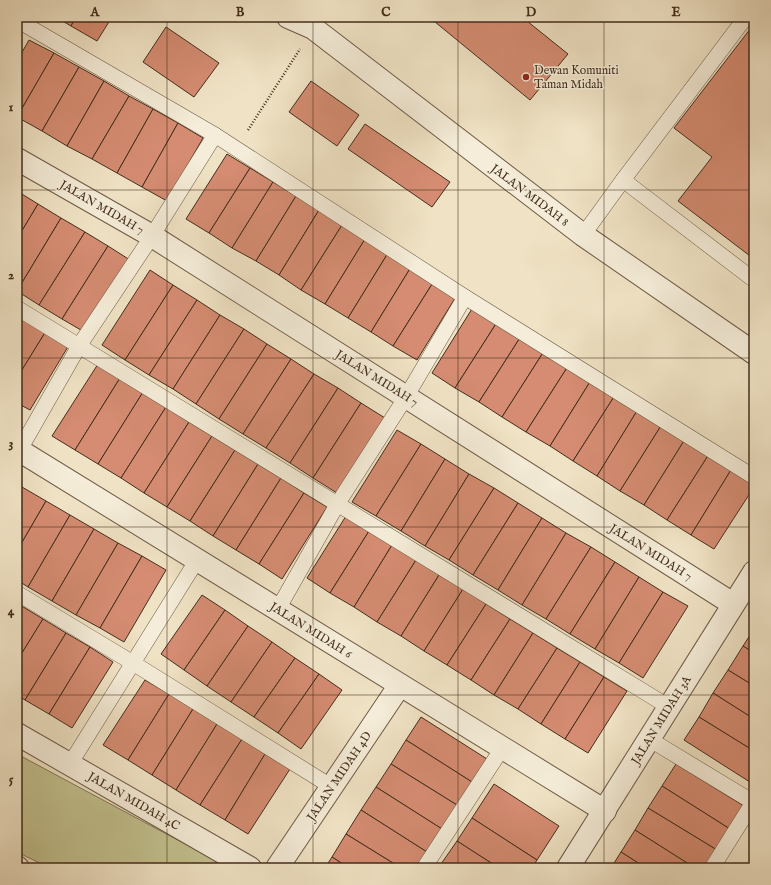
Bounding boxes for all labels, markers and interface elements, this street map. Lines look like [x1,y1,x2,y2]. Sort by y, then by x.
text: A [90,4,101,21]
text: B [236,4,245,21]
text: C [381,4,391,21]
text: D [526,4,537,21]
text: E [671,4,681,21]
place label: Dewan Komuniti Taman Midah [534,63,619,92]
marker: Dewan Komuniti Taman Midah [521,72,531,82]
text: 1 [9,99,14,116]
street label: JALAN MIDAH 8 [485,160,572,231]
street label: JALAN MIDAH 7 [55,176,147,239]
text: 2 [8,267,14,284]
street label: JALAN MIDAH 7 [330,346,421,411]
text: 3 [9,435,14,452]
street label: JALAN MIDAH 7 [604,520,695,585]
street label: JALAN MIDAH 6 [265,598,355,663]
text: 4 [8,603,15,620]
street label: JALAN MIDAH 3A [627,672,696,770]
street label: JALAN MIDAH 4D [303,728,376,826]
street label: JALAN MIDAH 4C [83,768,183,835]
text: 5 [9,771,14,788]

